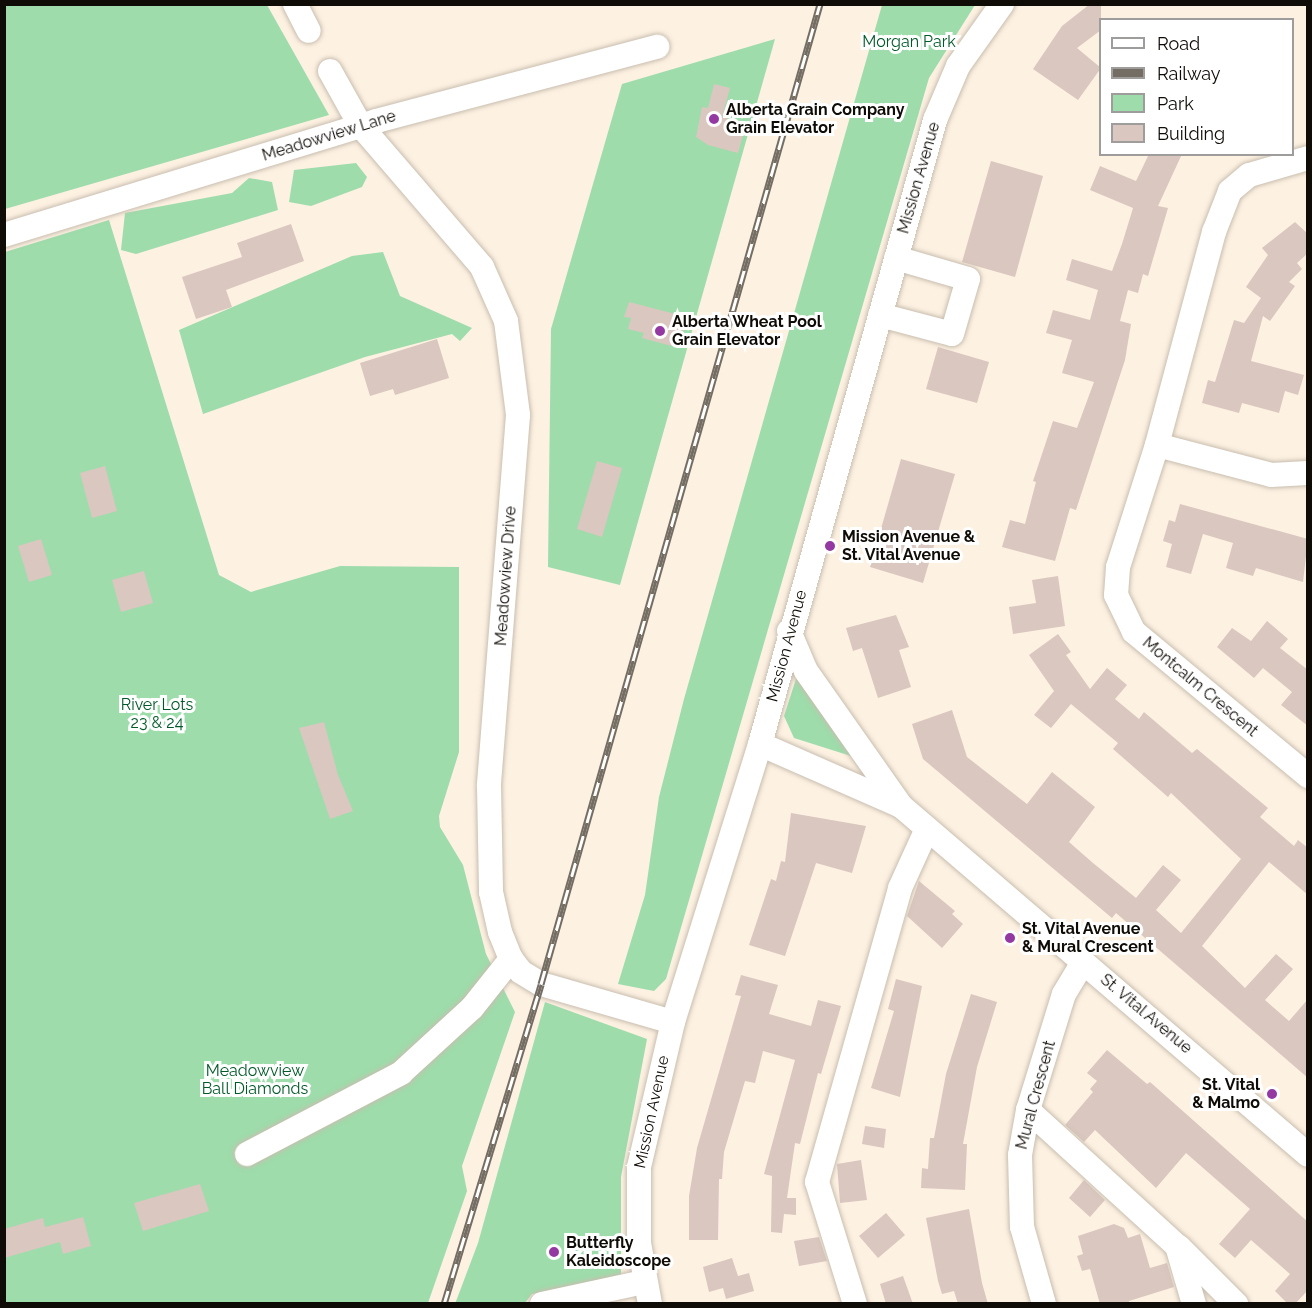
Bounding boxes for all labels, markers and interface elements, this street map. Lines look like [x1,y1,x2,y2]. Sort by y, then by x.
legend [1099,18,1294,156]
park label: Morgan Park [862,32,956,52]
text: Road [1157,33,1200,54]
text: Railway [1157,63,1221,84]
text: Park [1157,93,1194,114]
place label: Alberta Grain Company Grain Elevator [726,100,905,138]
street label: Meadowview Lane [260,106,398,166]
marker: Alberta Grain Company Grain Elevator [707,112,721,126]
street label: Mission Avenue [894,120,944,236]
text: Building [1157,123,1225,144]
place label: Alberta Wheat Pool Grain Elevator [672,312,822,350]
marker: Alberta Wheat Pool Grain Elevator [653,324,667,338]
street label: Meadowview Drive [492,505,520,647]
place label: Mission Avenue & St. Vital Avenue [842,527,976,565]
marker: Mission Avenue & St. Vital Avenue [823,539,837,553]
street label: Mission Avenue [763,588,811,704]
street label: Montcalm Crescent [1138,633,1262,741]
park label: River Lots 23 & 24 [121,695,193,733]
place label: St. Vital Avenue & Mural Crescent [1022,919,1154,957]
marker: St. Vital Avenue & Mural Crescent [1003,931,1017,945]
street label: St. Vital Avenue [1096,970,1196,1058]
street label: Mural Crescent [1012,1038,1060,1152]
street label: Mission Avenue [631,1053,673,1171]
park label: Meadowview Ball Diamonds [201,1061,309,1099]
place label: St. Vital & Malmo [1192,1075,1260,1113]
marker: St. Vital & Malmo [1265,1087,1279,1101]
place label: Butterfly Kaleidoscope [566,1233,671,1271]
marker: Butterfly Kaleidoscope [547,1245,561,1259]

